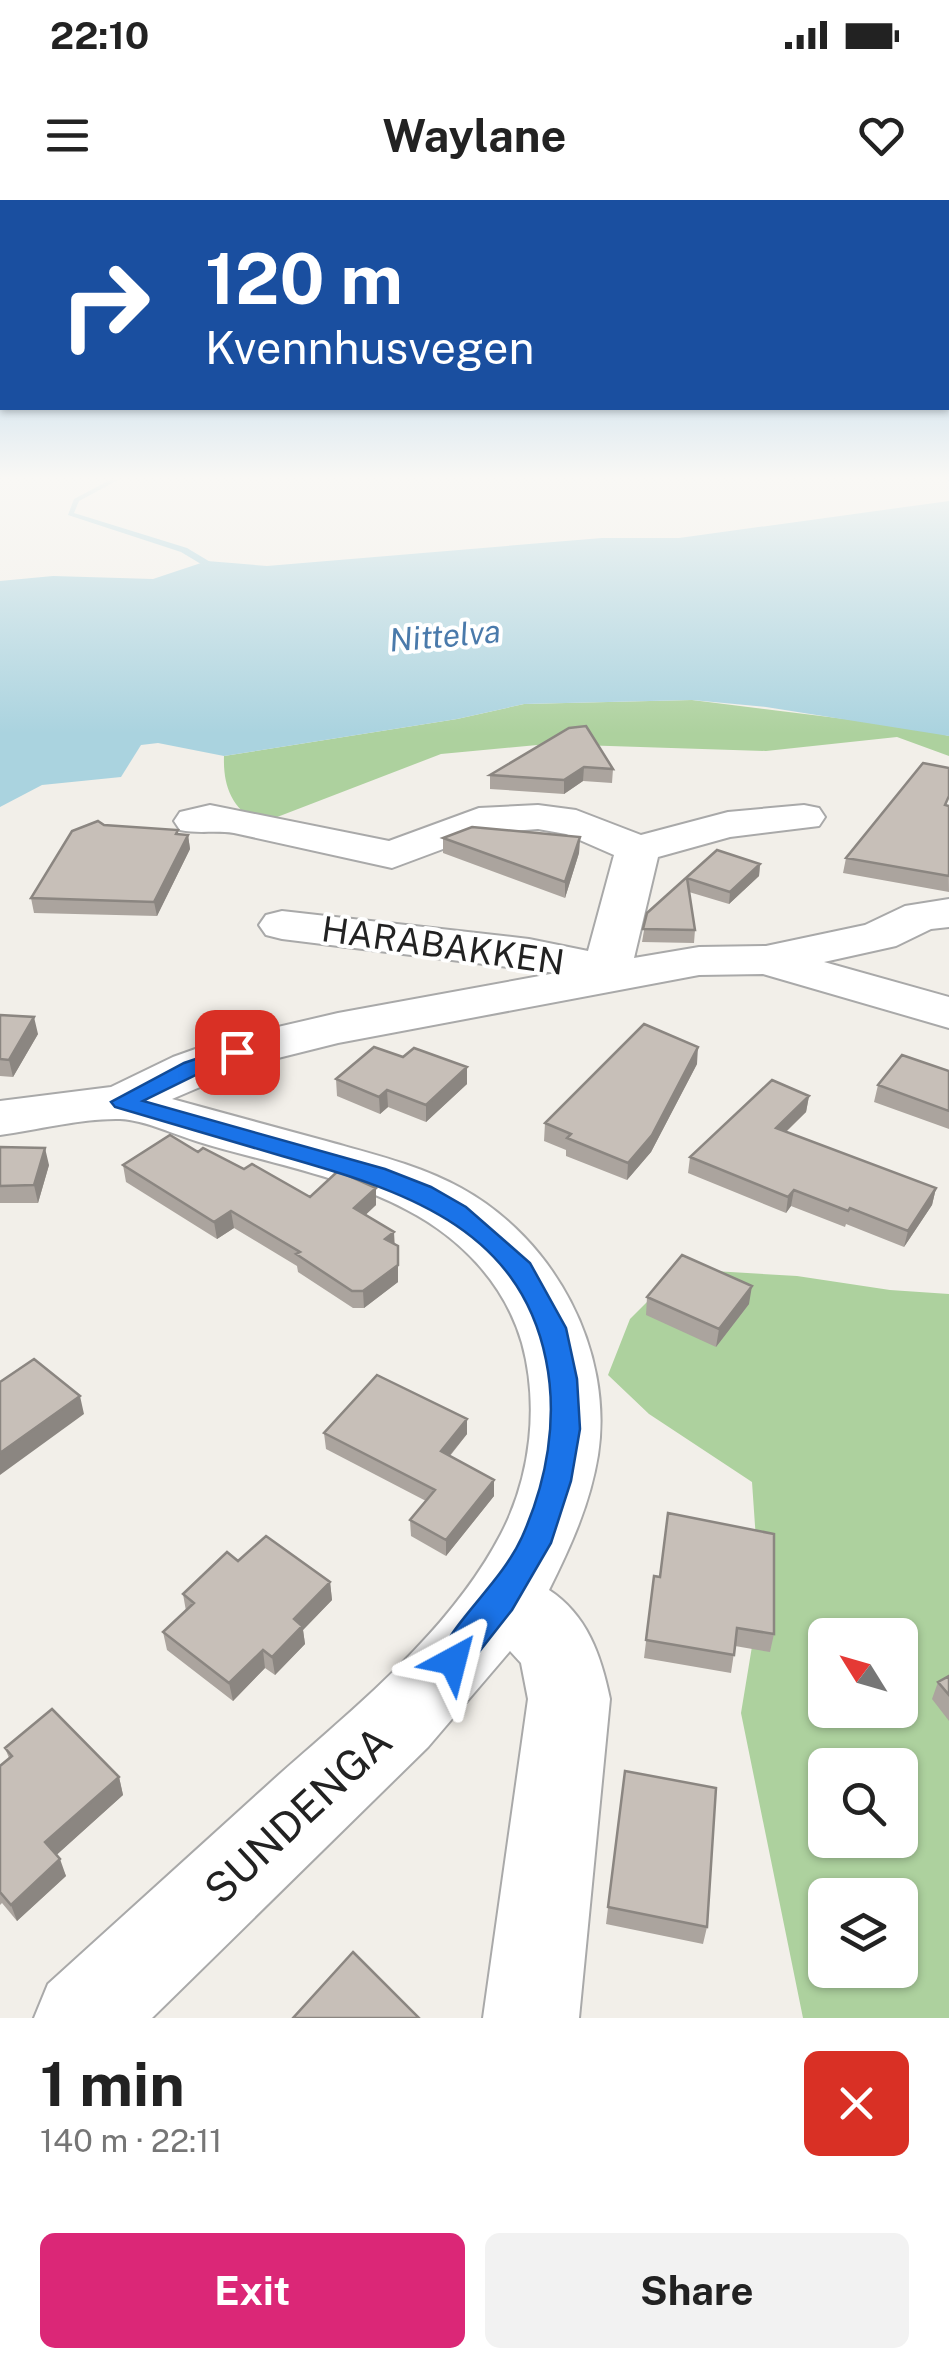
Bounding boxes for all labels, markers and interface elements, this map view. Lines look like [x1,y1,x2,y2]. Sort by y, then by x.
text: 22:10 [50,13,149,58]
icon: menu [40,108,95,163]
icon: heart [854,108,909,163]
text: Waylane [383,109,566,162]
text: 120 m [205,237,403,320]
icon: right [40,240,170,370]
text: Kvennhusvegen [205,321,535,374]
water label: Nittelva [388,612,502,659]
street label: HARABAKKEN [319,908,567,983]
pin [195,1010,280,1095]
icon: arrive [210,1025,265,1080]
position arrow [401,1609,505,1713]
north arrow [808,1618,918,1728]
map controls [808,1618,918,1988]
street label: SUNDENGA [194,1716,401,1913]
button: search [808,1748,918,1858]
button: layers [808,1878,918,1988]
text: 1 min [40,2049,185,2120]
button: close [804,2051,909,2156]
text: 140 m · 22:11 [40,2122,222,2159]
button: Exit [40,2233,465,2348]
button: Share [485,2233,909,2348]

